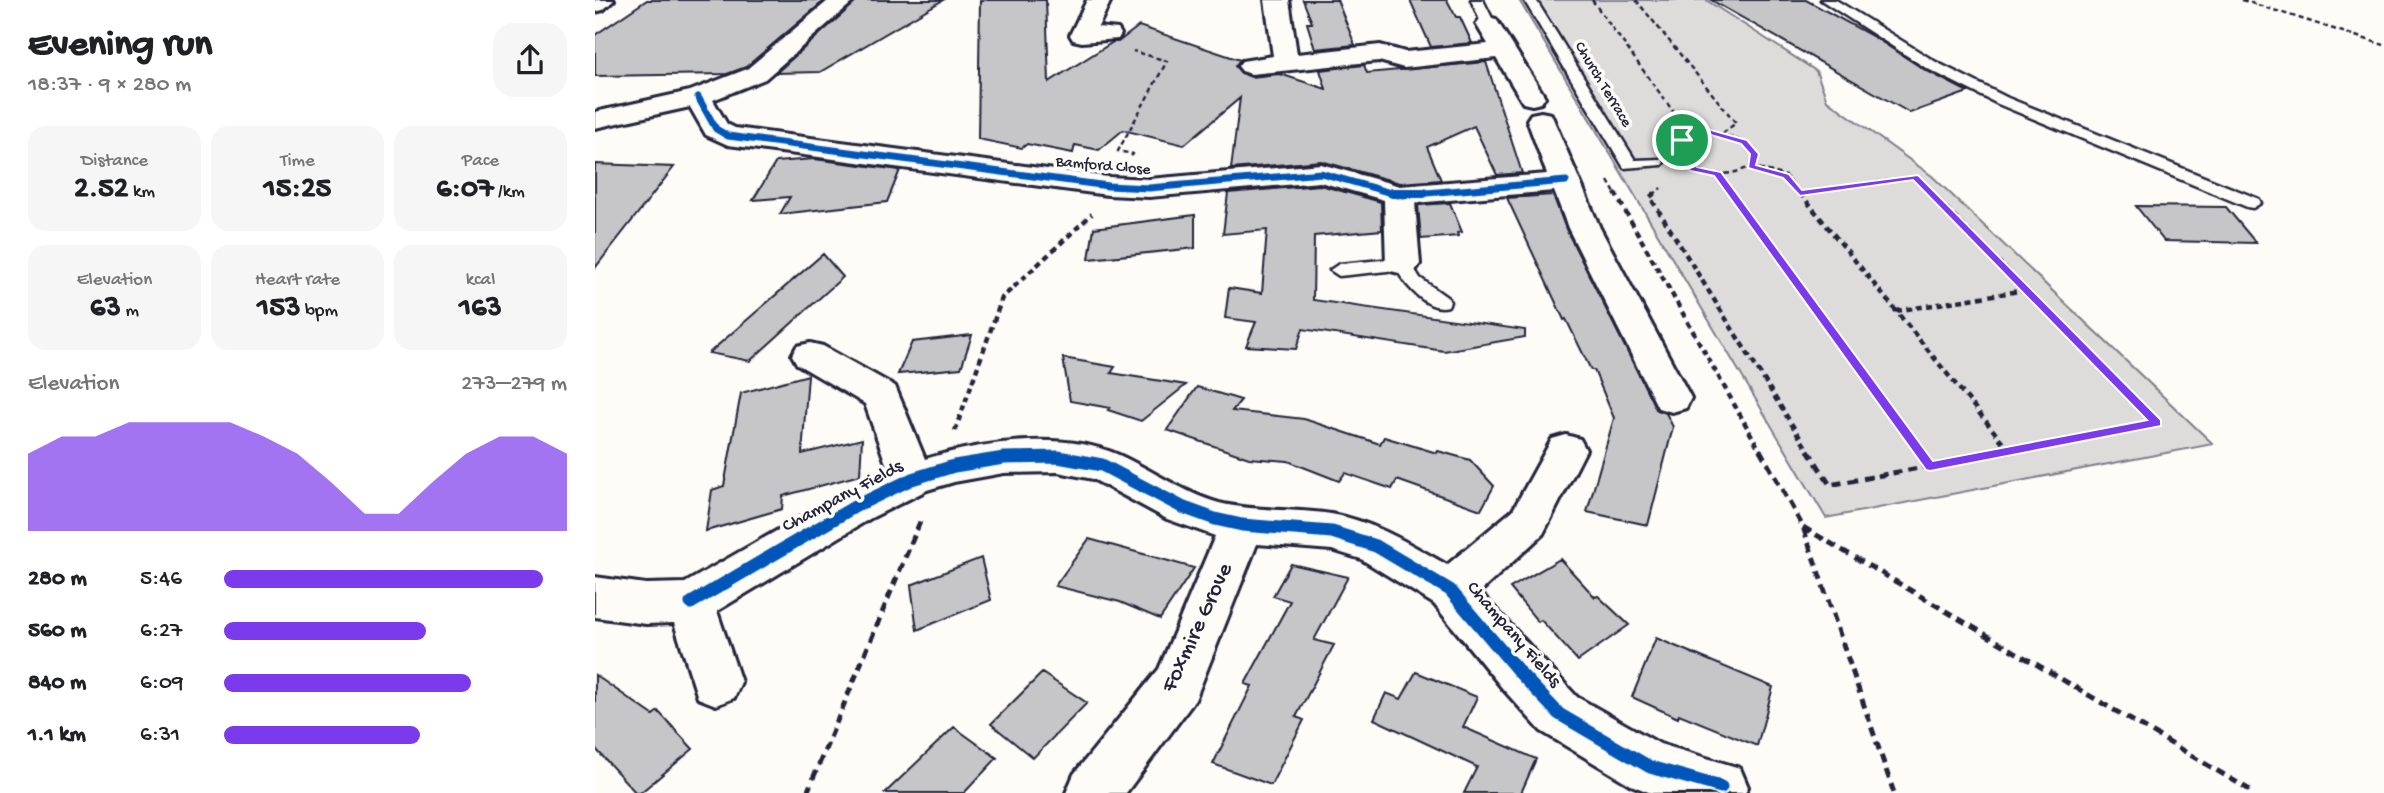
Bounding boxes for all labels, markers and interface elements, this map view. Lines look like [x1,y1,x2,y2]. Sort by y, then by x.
button: share [493,23,567,97]
text: Evening run [28,24,212,68]
street label: Church Terrace [1569,39,1635,132]
text: 18:37 · 9 × 280 m [28,72,191,99]
pin [1652,110,1712,170]
icon: arrive [1663,121,1701,159]
text: Distance [81,150,148,173]
text: Time [280,150,315,173]
text: Pace [462,150,499,173]
street label: Bamford Close [1054,153,1152,181]
text: 2.52 [74,173,129,208]
text: 15:25 [264,173,331,208]
text: 6:07 [436,173,494,208]
text: km [129,181,155,204]
text: /km [494,181,525,204]
text: Elevation [77,269,152,292]
text: Heart rate [255,269,340,292]
text: kcal [466,269,495,292]
text: 63 [90,292,121,327]
text: 153 [257,292,301,327]
text: 163 [459,292,502,327]
text: m [121,300,139,323]
text: bpm [301,300,338,323]
text: Elevation [28,371,119,398]
text: 273–279 m [461,371,567,398]
street label: Champany Fields [779,455,908,538]
street label: Foxmire Grove [1156,558,1240,698]
text: 280 m [28,566,87,593]
text: 5:46 [140,566,182,593]
street label: Champany Fields [1461,577,1566,694]
text: 560 m [28,618,87,645]
text: 6:27 [140,618,182,645]
text: 840 m [28,670,86,697]
text: 6:09 [140,670,183,697]
text: 1.1 km [28,722,86,749]
text: 6:31 [140,722,180,749]

